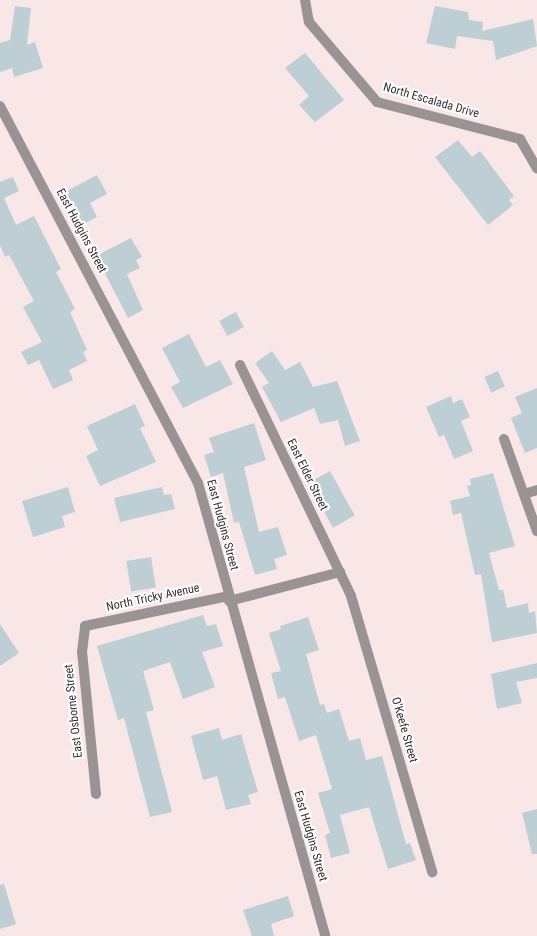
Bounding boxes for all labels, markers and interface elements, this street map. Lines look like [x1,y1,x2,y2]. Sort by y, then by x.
street label: North Escalada Drive [381,80,481,122]
street label: East Hudgins Street [53,186,109,276]
street label: East Elder Street [283,437,331,513]
street label: East Hudgins Street [203,478,241,572]
street label: North Tricky Avenue [105,581,201,615]
street label: East Osborne Street [62,663,86,759]
street label: O'Keefe Street [388,696,420,764]
street label: East Hudgins Street [290,789,330,883]

